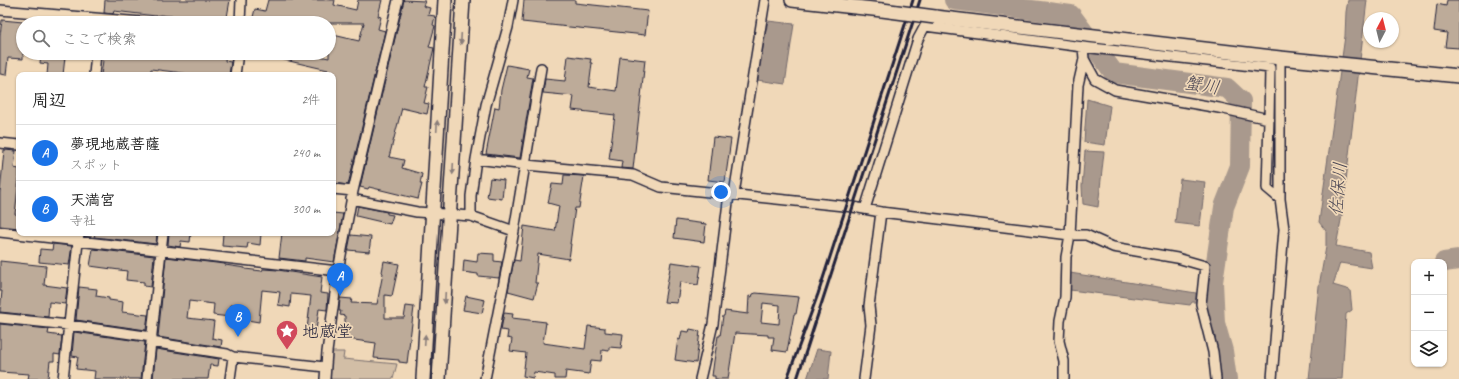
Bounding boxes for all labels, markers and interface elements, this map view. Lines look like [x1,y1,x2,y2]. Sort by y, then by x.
north arrow [1363,12,1399,48]
search box [16,16,336,60]
icon: search [30,27,52,49]
text: ここで検索 [62,30,137,49]
one-way arrow [457,33,464,45]
water label: 蟹川 [1183,71,1221,99]
text: 周辺 [32,90,66,111]
text: 2件 [301,92,320,108]
one-way arrow [434,120,441,132]
text: 夢現地蔵菩薩 [70,135,160,154]
text: A [42,145,48,161]
text: 240 m [292,145,320,161]
text: スポット [70,157,122,173]
water label: 佐保川 [1325,161,1351,217]
one-way arrow [449,163,456,175]
your location [711,182,731,202]
text: 天満宮 [70,191,115,210]
text: B [42,201,48,217]
text: 300 m [292,201,320,217]
text: 寺社 [70,213,96,229]
map controls [1411,259,1447,367]
button: + [1411,259,1447,295]
pin: A [327,263,353,296]
one-way arrow [441,292,448,304]
button: − [1411,295,1447,331]
pin: B [225,304,251,337]
place icon: 地蔵堂 [274,318,300,351]
place label: 地蔵堂 [302,321,353,342]
button: layers [1411,331,1447,367]
one-way arrow [422,334,429,346]

